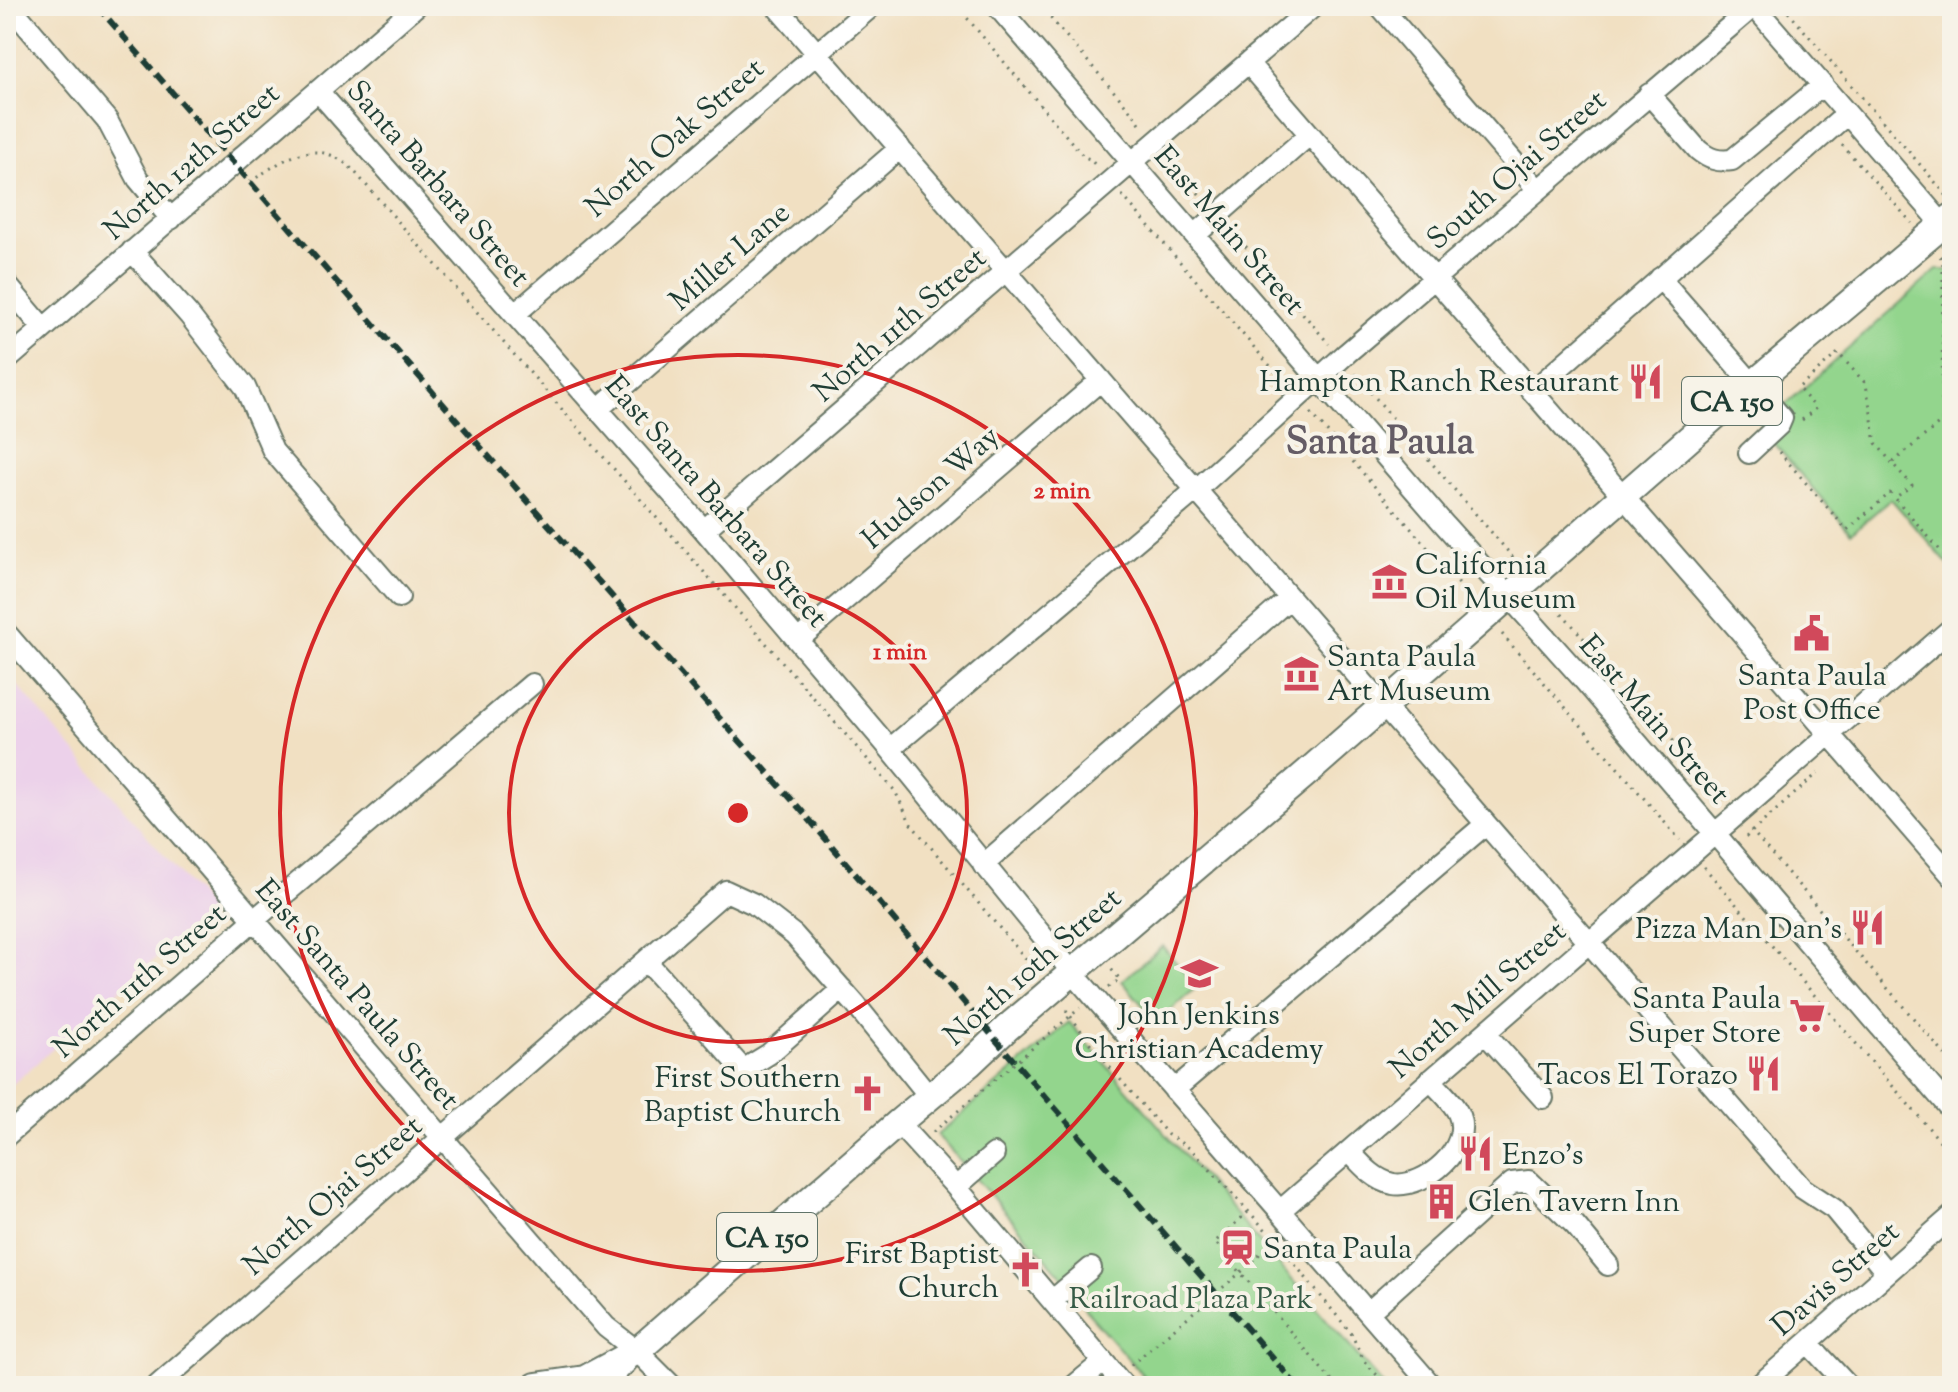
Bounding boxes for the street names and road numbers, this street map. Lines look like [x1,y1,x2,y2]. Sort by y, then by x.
street label: North Oak Street [577,49,775,229]
street label: Santa Barbara Street [335,72,539,297]
street label: North 12th Street [95,74,290,252]
street label: South Ojai Street [1418,81,1617,261]
street label: East Main Street [1142,138,1314,326]
street label: Miller Lane [661,193,800,322]
street label: North 11th Street [804,238,997,413]
street label: East Santa Barbara Street [593,367,837,638]
road number: CA 150 [1682,377,1782,425]
street label: Hudson Way [853,417,1010,561]
street label: East Main Street [1567,627,1739,815]
street label: East Santa Paula Street [244,871,469,1120]
street label: North 10th Street [935,879,1132,1057]
street label: North 11th Street [44,894,237,1069]
street label: North Mill Street [1381,912,1577,1090]
street label: North Ojai Street [234,1107,433,1287]
street label: Davis Street [1763,1212,1910,1348]
road number: CA 150 [717,1213,817,1261]

